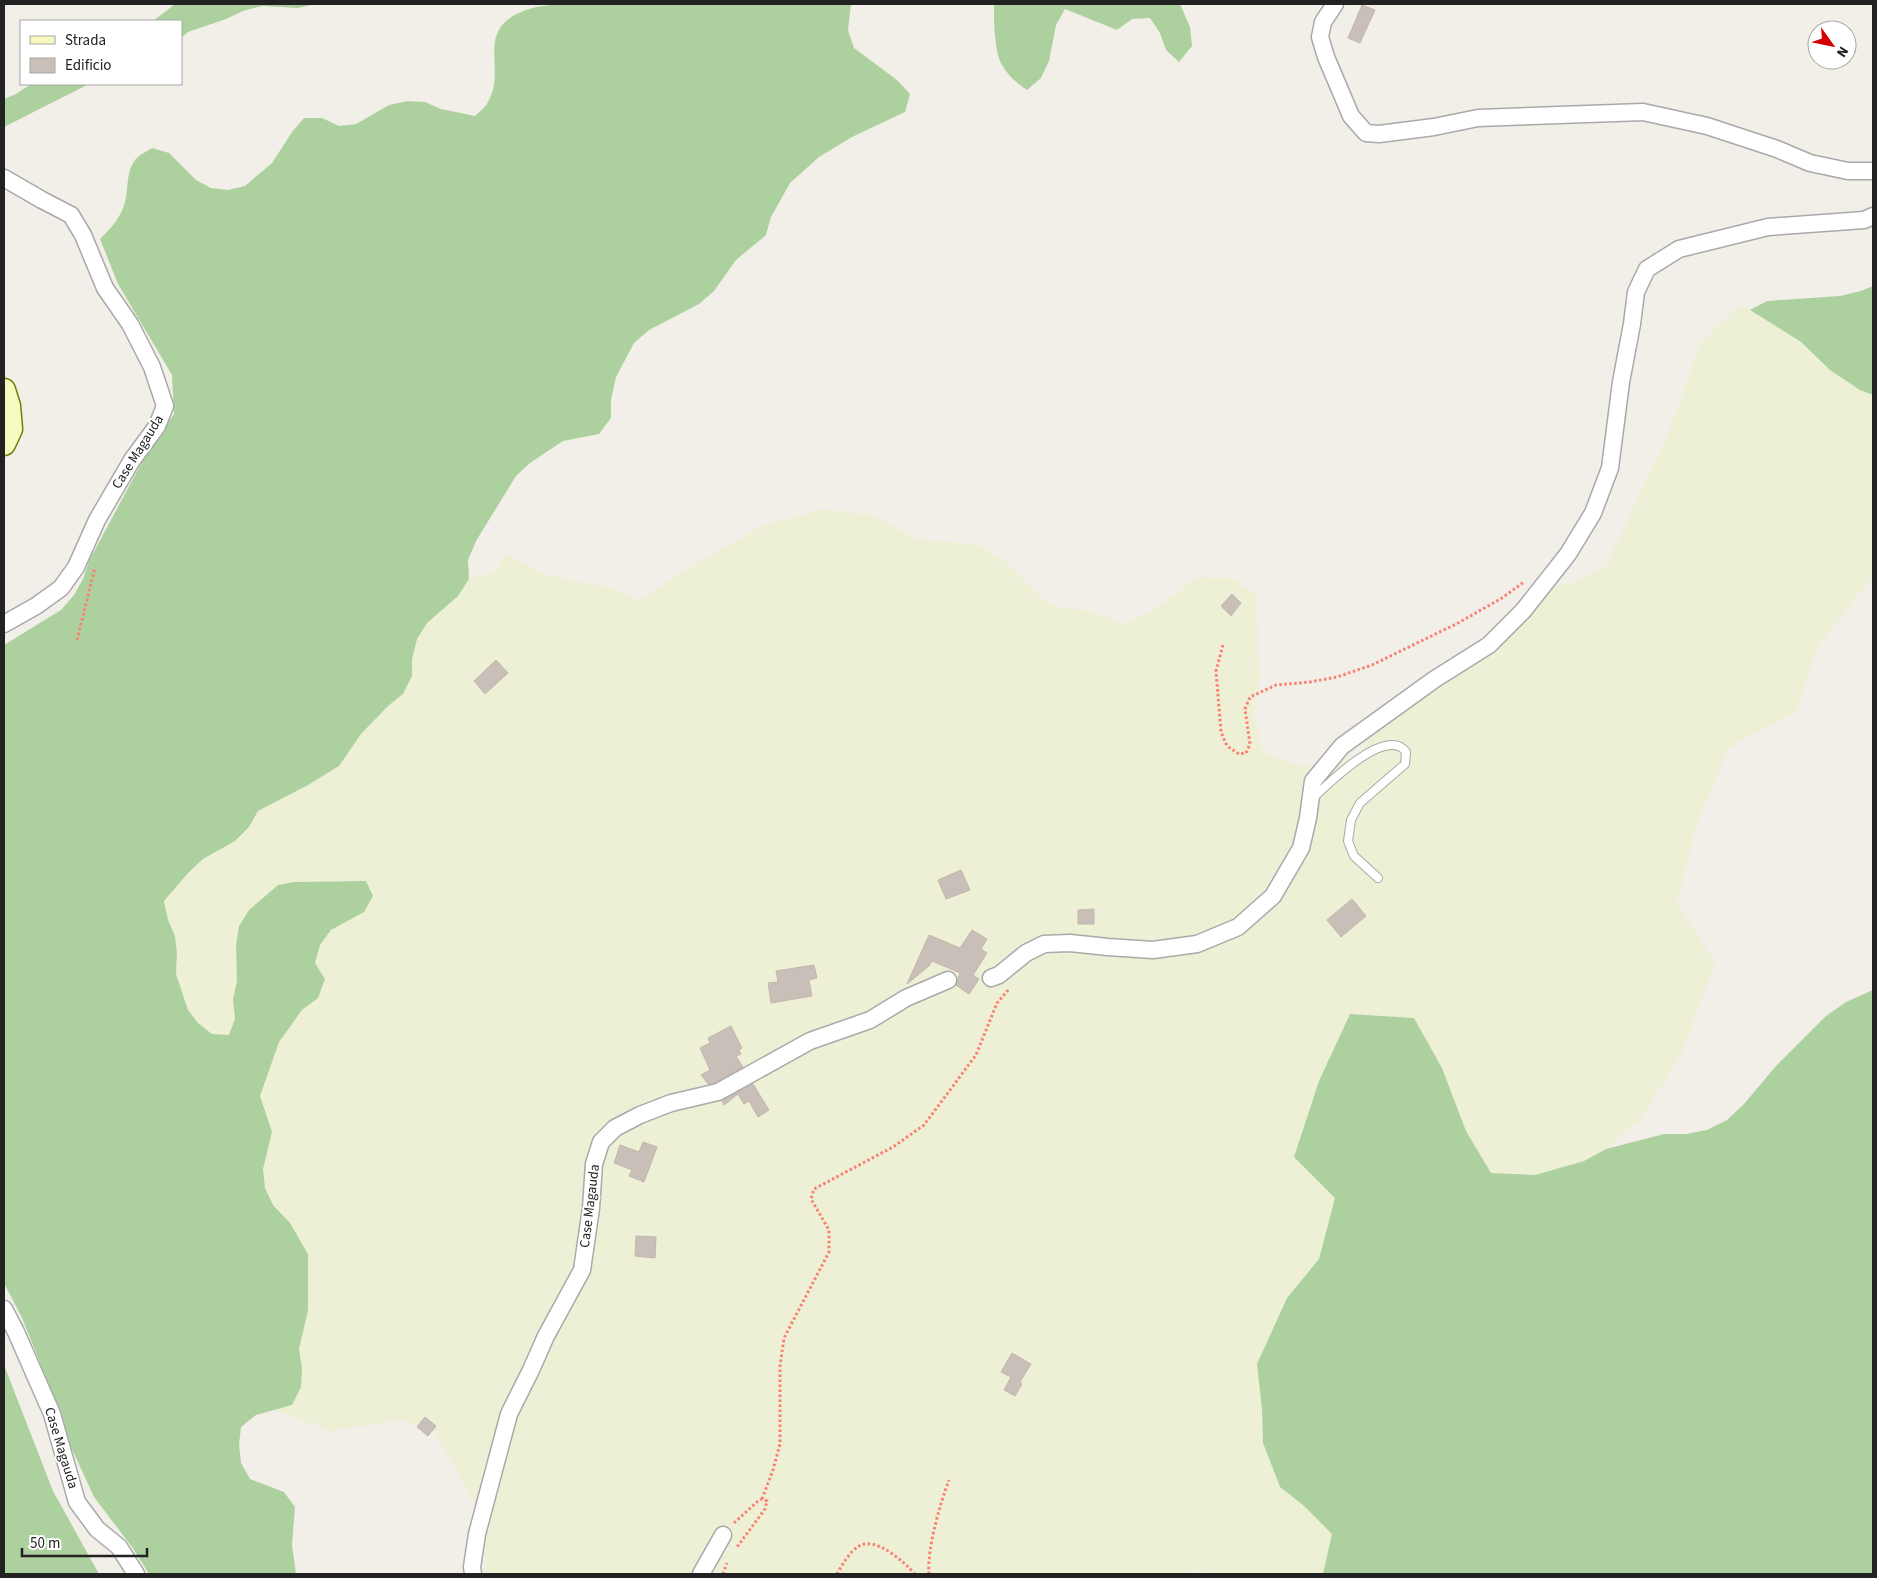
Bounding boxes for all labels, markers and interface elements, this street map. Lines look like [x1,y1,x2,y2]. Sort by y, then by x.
legend [20,20,182,85]
north arrow [1807,20,1857,70]
text: Strada [65,30,106,51]
text: N [1831,42,1853,61]
text: Edificio [65,55,112,76]
street label: Case Magauda [107,411,169,493]
street label: Case Magauda [575,1163,605,1249]
street label: Case Magauda [39,1405,83,1491]
scale bar [22,1526,148,1558]
text: 50 m [30,1533,60,1554]

